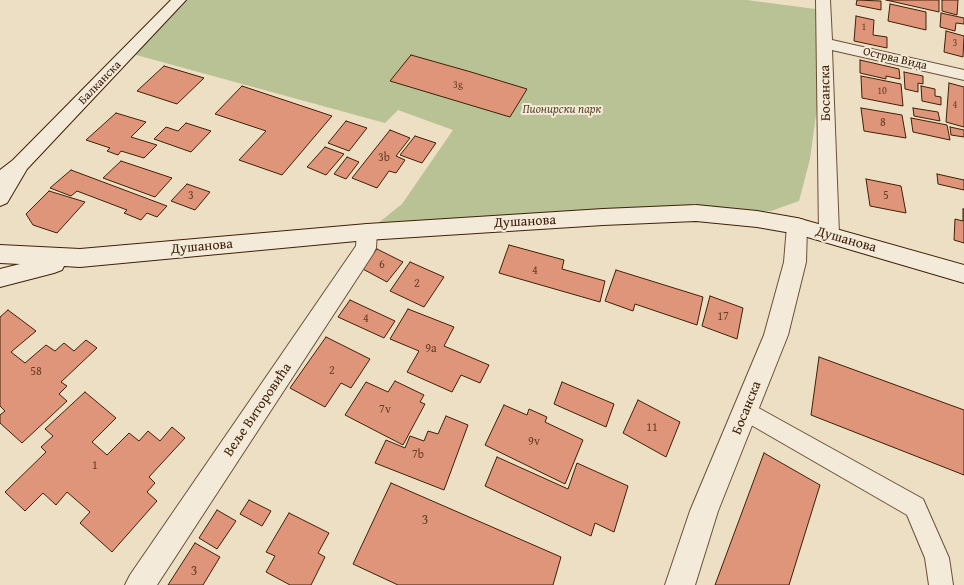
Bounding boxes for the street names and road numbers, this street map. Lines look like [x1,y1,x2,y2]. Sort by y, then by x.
street label: Острва Вида [862,45,928,73]
street label: Балканска [76,58,124,108]
street label: Босанска [817,65,835,121]
street label: Душанова [494,212,556,232]
street label: Душанова [814,223,878,257]
street label: Душанова [170,236,234,258]
street label: Веље Виторовића [221,360,295,460]
street label: Босанска [729,379,765,437]

